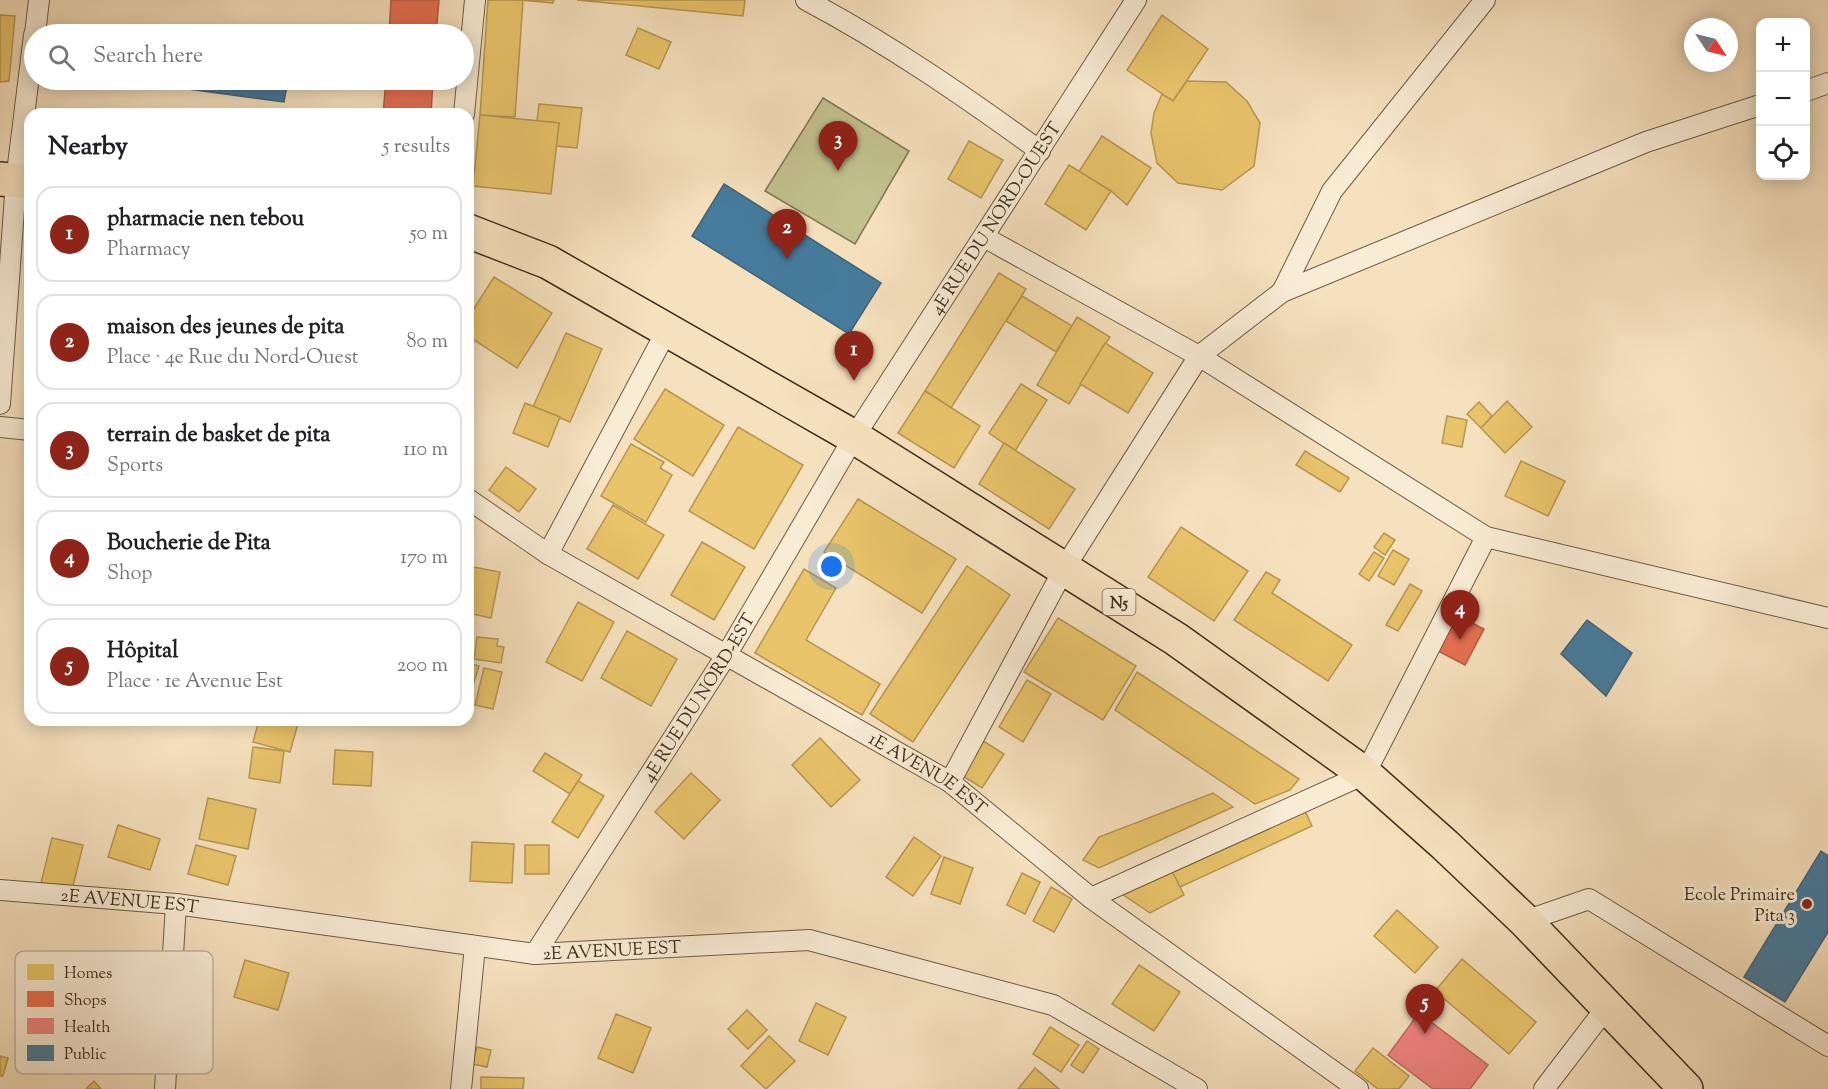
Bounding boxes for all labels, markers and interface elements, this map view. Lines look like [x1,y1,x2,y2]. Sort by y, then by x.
north arrow [1684,18,1738,72]
map controls [1756,18,1810,180]
button: + [1756,18,1810,72]
search box [24,24,474,90]
icon: search [45,41,78,74]
text: Search here [93,41,203,73]
button: − [1756,72,1810,126]
street label: 4E RUE DU NORD-OUEST [925,117,1069,321]
pin: 3 [818,122,858,171]
button: locate [1756,126,1810,180]
text: Nearby [48,129,128,166]
text: 5 results [383,133,450,162]
text: pharmacie nen tebou [107,204,304,236]
pin: 2 [768,210,806,259]
text: 1 [66,220,73,249]
text: 50 m [410,220,448,249]
text: Pharmacy [107,236,190,265]
text: maison des jeunes de pita [107,312,344,344]
text: 2 [65,328,74,357]
text: 80 m [407,328,448,357]
pin: 1 [834,332,874,381]
text: Place · 4e Rue du Nord-Ouest [107,344,359,373]
text: terrain de basket de pita [107,420,330,452]
text: 3 [65,436,74,465]
text: 110 m [403,436,448,465]
text: Sports [107,452,163,481]
text: Boucherie de Pita [107,528,271,560]
text: 4 [64,544,75,573]
text: 170 m [400,544,448,573]
your location [817,552,846,581]
text: Shop [107,560,152,589]
road number: N5 [1102,589,1136,615]
pin: 4 [1440,590,1480,640]
street label: 4E RUE DU NORD-EST [637,609,763,788]
text: Hôpital [107,636,178,668]
text: 5 [66,652,73,681]
text: 200 m [397,652,448,681]
text: Place · 1e Avenue Est [107,668,283,697]
street label: 1E AVENUE EST [863,727,992,822]
place label: Ecole Primaire Pita 3 [1684,883,1795,930]
street label: 2E AVENUE EST [59,884,200,922]
marker: Ecole Primaire Pita 3 [1800,897,1814,911]
street label: 2E AVENUE EST [542,936,682,969]
legend [15,951,213,1074]
text: Homes [64,963,112,986]
pin: 5 [1406,984,1444,1034]
text: Shops [64,990,107,1013]
text: Health [64,1017,111,1040]
text: Public [64,1044,107,1067]

